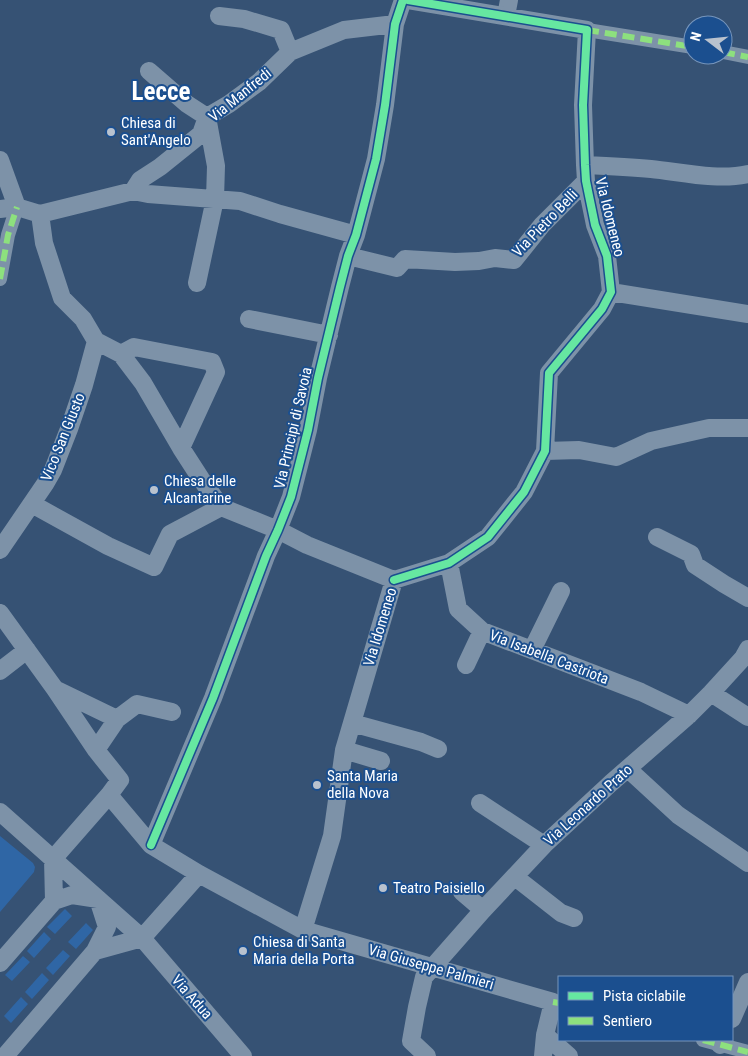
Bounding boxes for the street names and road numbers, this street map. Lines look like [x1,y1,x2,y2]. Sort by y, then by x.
street label: Via Manfredi [205,64,275,126]
street label: Via Idomeneo [591,175,629,259]
street label: Via Pietro Belli [508,186,582,260]
street label: Via Principi di Savoia [270,365,316,491]
street label: Vico San Giusto [37,390,89,484]
street label: Via Idomeneo [359,585,401,669]
street label: Via Isabella Castriota [487,626,611,688]
street label: Via Leonardo Prato [540,760,636,850]
street label: Via Giuseppe Palmieri [366,940,496,994]
street label: Via Adua [168,971,216,1023]

